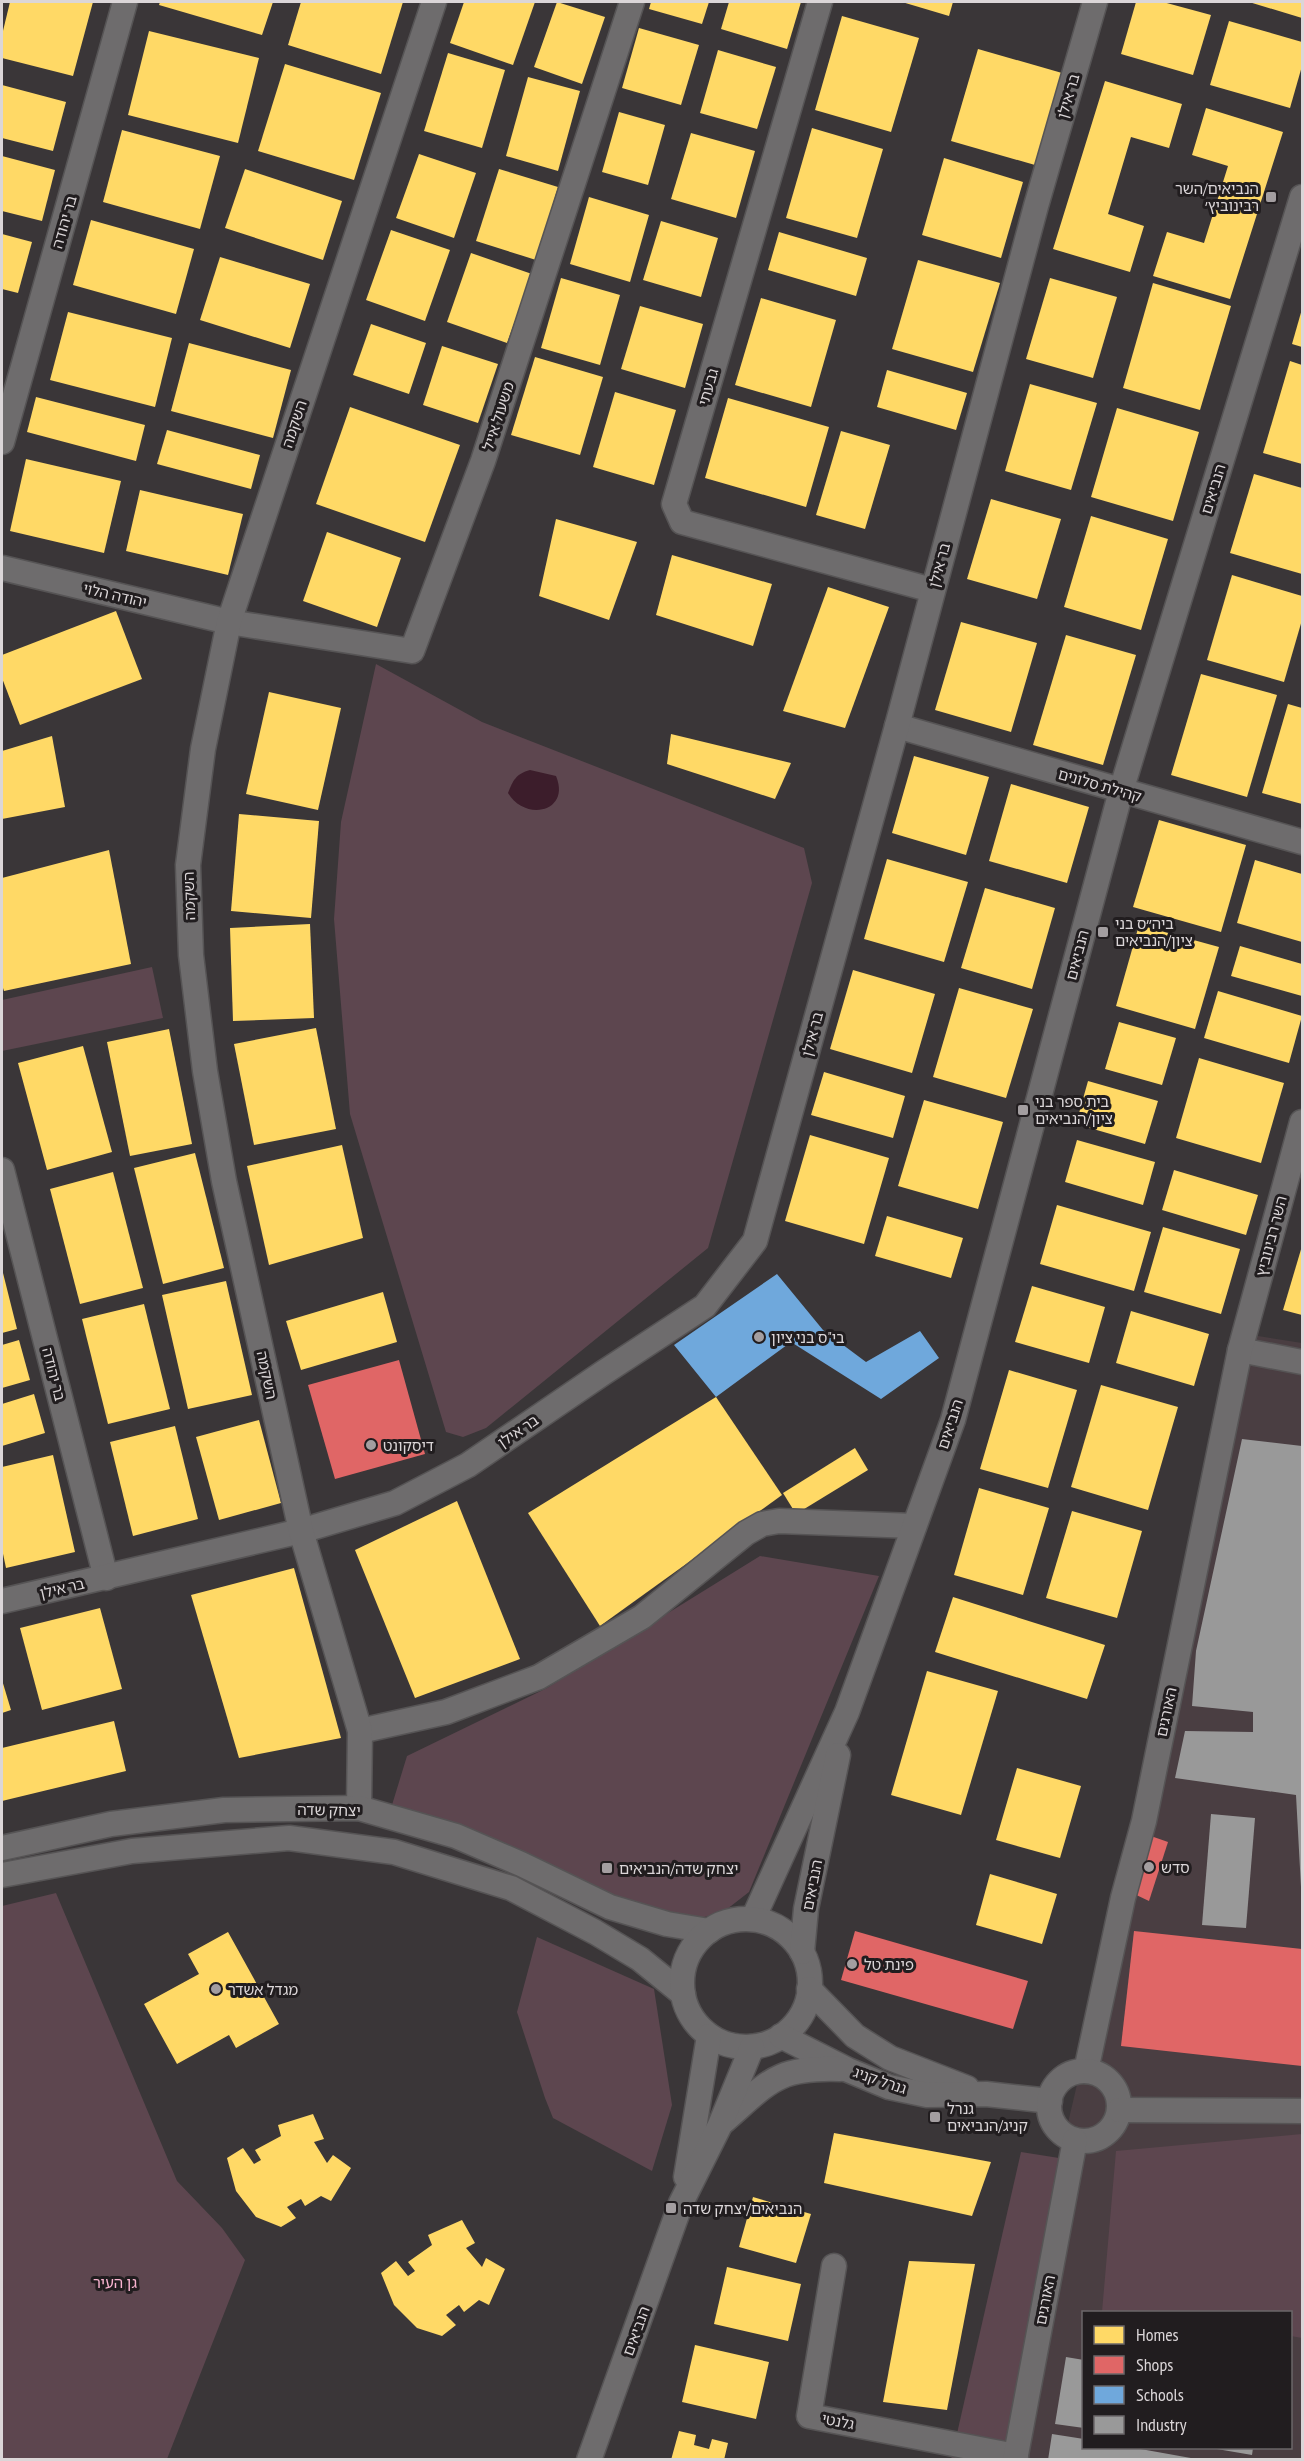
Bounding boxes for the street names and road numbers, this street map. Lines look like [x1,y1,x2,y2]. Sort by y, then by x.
street label: בר אילן [1053,71,1084,121]
street label: בר יהודה [47,193,81,251]
street label: גבעתי [694,366,722,408]
street label: משעול אייל [478,379,518,453]
street label: השקמה [277,398,311,450]
street label: הנביאים [1196,462,1230,516]
street label: בר אילן [924,540,954,589]
street label: יהודה הלוי [81,578,149,612]
street label: קהילת סלונים [1056,764,1144,806]
street label: השקמה [179,871,199,921]
street label: הנביאים [1061,928,1093,982]
street label: בר אילן [797,1009,827,1058]
street label: השר רבינוביץ [1251,1194,1291,1278]
street label: בר יהודה [38,1345,70,1403]
street label: השקמה [253,1349,281,1401]
street label: הנביאים [933,1397,967,1451]
street label: בר אילן [494,1410,543,1452]
street label: בר אילן [38,1574,87,1602]
street label: האורגים [1151,1685,1181,1739]
street label: יצחק שדה [297,1800,361,1820]
street label: הנביאים [798,1858,826,1912]
street label: גנרל קניג [851,2062,909,2098]
street label: האורגים [1031,2273,1059,2327]
street label: הנביאים [618,2304,654,2358]
street label: גלנטי [820,2409,856,2434]

